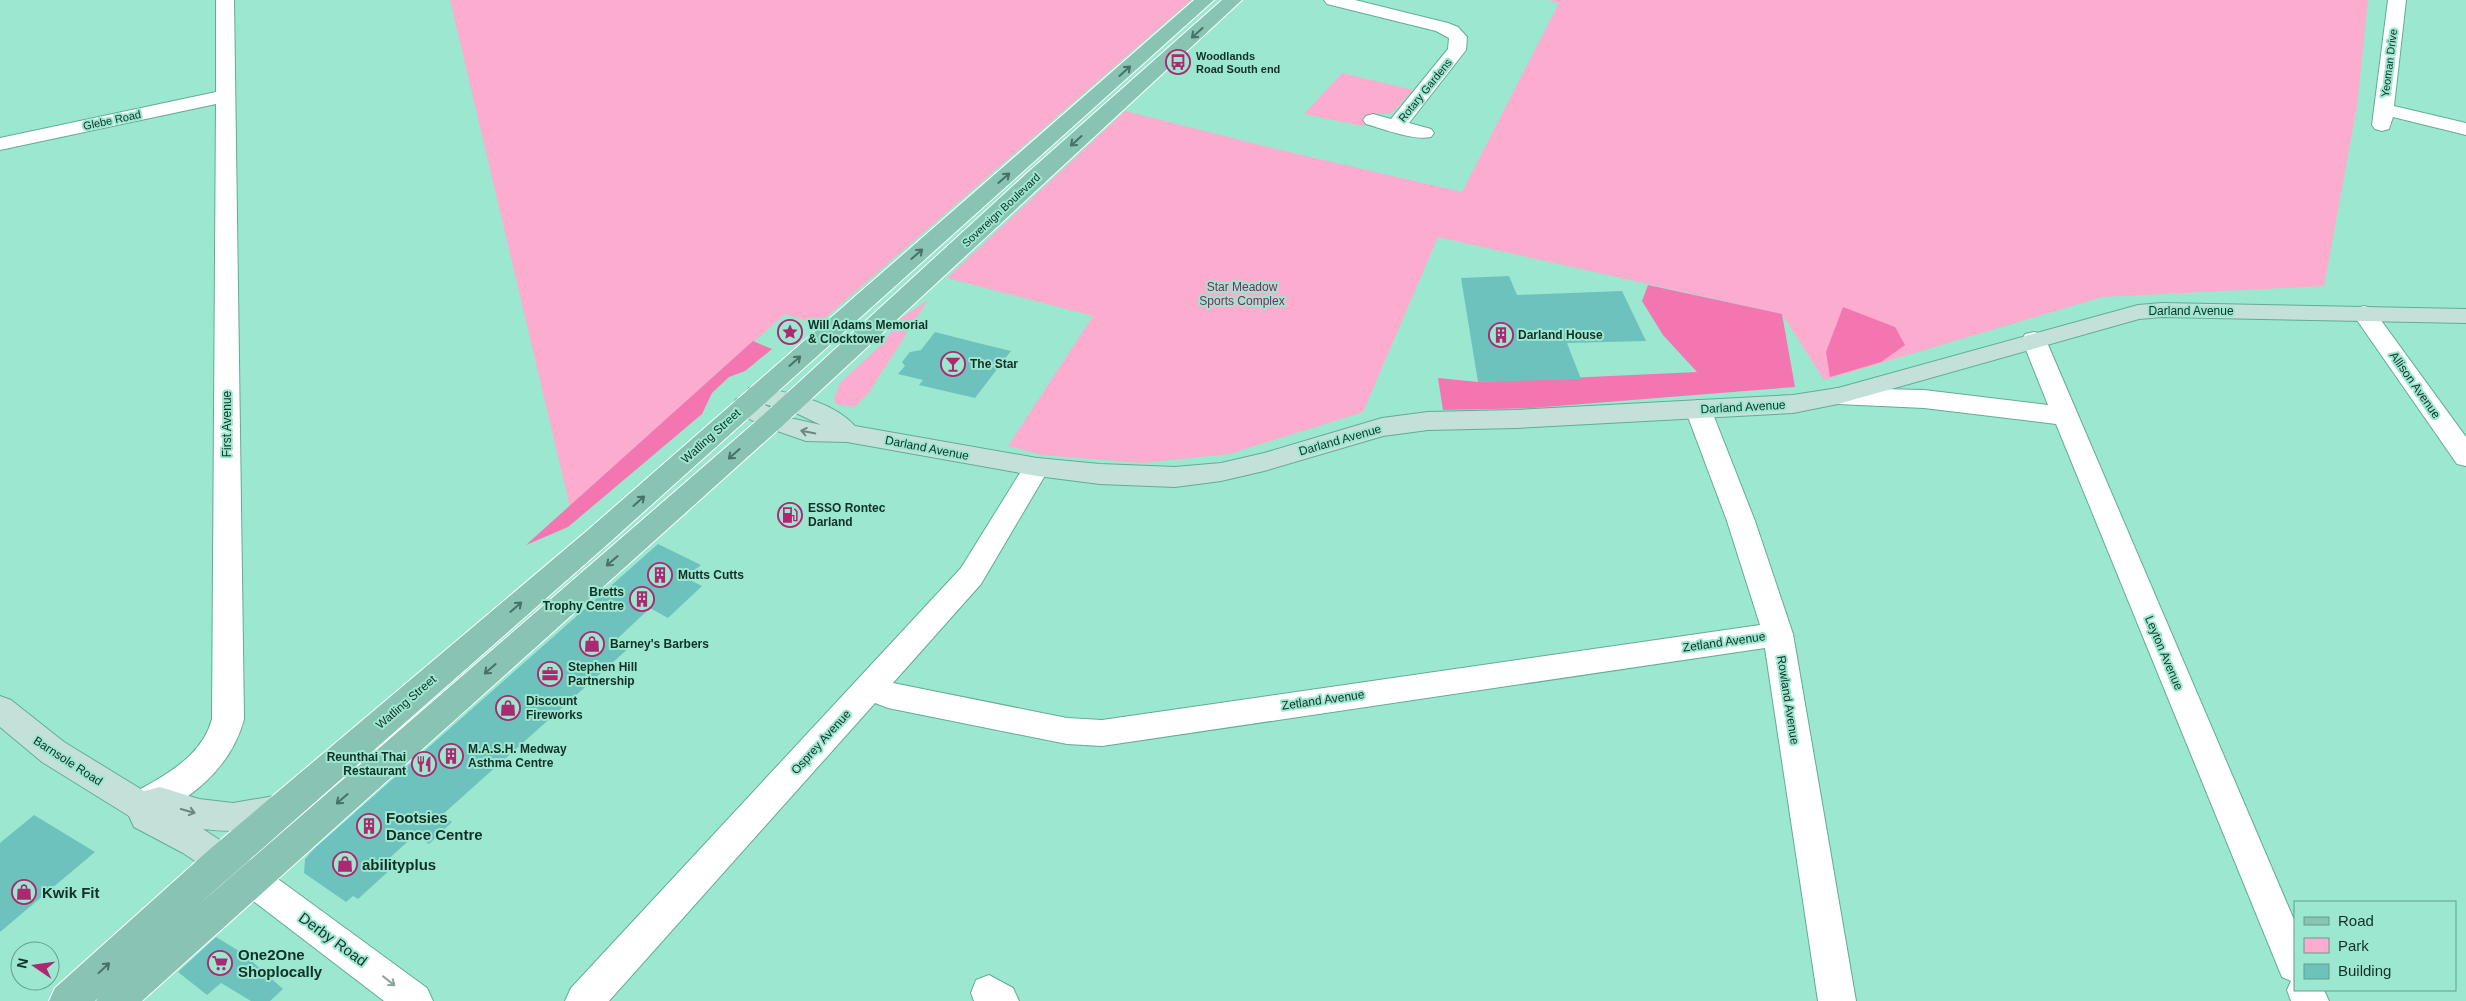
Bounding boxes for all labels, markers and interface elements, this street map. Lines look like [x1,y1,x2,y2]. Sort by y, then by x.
one-way arrow [1191,27,1204,39]
street label: Yeoman Drive [2379,28,2399,98]
bus stop icon: Woodlands Road South end [1165,49,1191,75]
place label: Woodlands Road South end [1196,50,1280,75]
street label: Rotary Gardens [1396,56,1454,124]
one-way arrow [1119,65,1132,76]
street label: Glebe Road [82,108,142,132]
one-way arrow [1070,135,1083,147]
street label: Sovereign Boulevard [960,171,1042,249]
one-way arrow [997,173,1010,184]
one-way arrow [911,248,924,260]
park label: Star Meadow Sports Complex [1199,280,1285,308]
street label: Darland Avenue [2148,304,2234,318]
place label: Will Adams Memorial & Clocktower [808,318,928,346]
place icon: Will Adams Memorial & Clocktower [777,319,803,345]
building icon: Darland House [1488,322,1514,348]
place label: Darland House [1518,328,1603,342]
street label: Allison Avenue [2387,349,2443,421]
bar icon: The Star [940,351,966,377]
one-way arrow [788,356,801,367]
place label: The Star [970,357,1018,371]
street label: First Avenue [220,390,234,457]
street label: Darland Avenue [1700,398,1786,416]
street label: Watling Street [678,405,744,466]
street label: Darland Avenue [1297,421,1383,458]
one-way arrow [801,427,817,437]
street label: Darland Avenue [884,433,970,463]
one-way arrow [728,448,741,459]
one-way arrow [632,495,645,507]
place label: ESSO Rontec Darland [808,501,886,529]
fuel station icon: ESSO Rontec Darland [777,502,803,528]
one-way arrow [606,556,619,567]
building icon: Mutts Cutts [647,562,673,588]
place label: Mutts Cutts [678,568,744,582]
place label: Bretts Trophy Centre [543,585,624,613]
building icon: Bretts Trophy Centre [629,586,655,612]
one-way arrow [509,602,522,613]
street label: Leyton Avenue [2142,614,2186,692]
street label: Zetland Avenue [1682,629,1766,655]
shop icon: Barney's Barbers [579,631,605,657]
place label: Barney's Barbers [610,637,709,651]
street label: Rowland Avenue [1774,655,1802,746]
place label: Stephen Hill Partnership [568,660,637,688]
office icon: Stephen Hill Partnership [537,661,563,687]
one-way arrow [484,663,497,674]
street label: Watling Street [373,672,439,732]
street label: Zetland Avenue [1281,687,1365,713]
place label: Discount Fireworks [526,694,583,722]
shop icon: Discount Fireworks [495,695,521,721]
street label: Osprey Avenue [788,707,854,777]
street label: Barnsole Road [31,734,105,788]
place label: M.A.S.H. Medway Asthma Centre [468,742,567,770]
building icon: M.A.S.H. Medway Asthma Centre [438,743,464,769]
place label: Reunthai Thai Restaurant [327,750,406,778]
restaurant icon: Reunthai Thai Restaurant [411,751,437,777]
one-way arrow [336,793,349,804]
one-way arrow [179,806,195,816]
place label: Footsies Dance Centre [386,809,483,843]
building icon: Footsies Dance Centre [356,813,382,839]
shop icon: abilityplus [332,851,358,877]
place label: abilityplus [362,856,436,873]
shop icon: Kwik Fit [11,879,37,905]
place label: Kwik Fit [42,884,100,901]
legend [2294,901,2456,991]
street label: Derby Road [296,909,370,969]
text: Road [2338,912,2374,929]
text: Park [2338,937,2369,954]
north arrow [10,941,60,991]
place label: One2One Shoplocally [238,946,323,980]
supermarket icon: One2One Shoplocally [207,950,233,976]
text: N [13,956,31,970]
one-way arrow [97,962,110,974]
text: Building [2338,962,2391,979]
one-way arrow [382,975,395,986]

